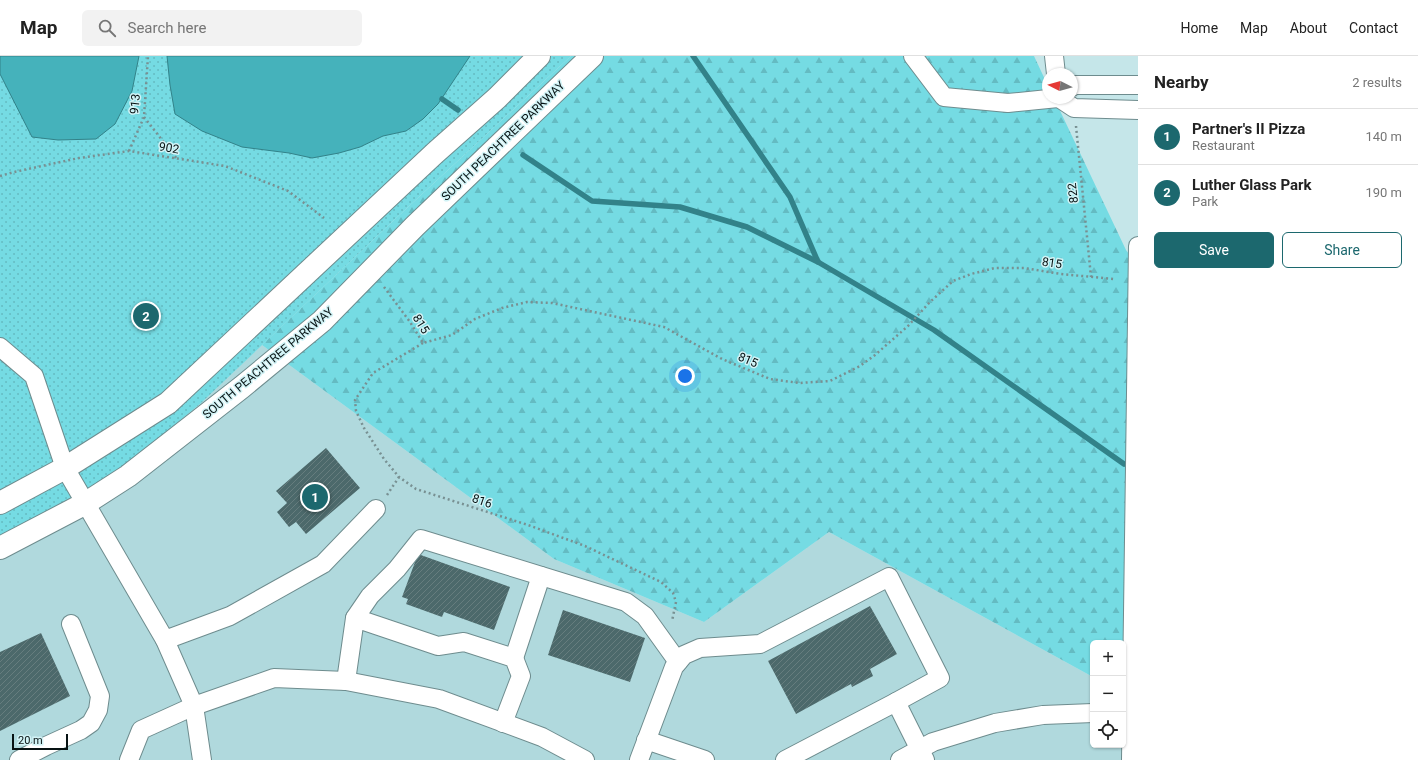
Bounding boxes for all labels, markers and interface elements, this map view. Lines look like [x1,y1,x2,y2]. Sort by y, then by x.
search box [82,10,362,46]
text: Map [20,16,58,39]
icon: search [96,17,118,39]
text: Search here [128,19,206,37]
text: Home [1180,20,1218,36]
text: Map [1240,20,1268,36]
text: About [1290,20,1327,36]
text: Contact [1349,20,1398,36]
north arrow [1042,68,1078,104]
text: Nearby [1154,72,1209,92]
text: 2 results [1352,75,1402,90]
street label: SOUTH PEACHTREE PARKWAY [439,78,568,204]
street label: 913 [127,93,143,115]
text: Partner's II Pizza [1192,120,1305,138]
text: 1 [1163,129,1171,144]
text: 140 m [1365,129,1402,144]
text: Restaurant [1192,138,1255,153]
street label: 902 [158,139,180,157]
text: Luther Glass Park [1192,176,1312,194]
street label: 822 [1065,182,1081,204]
text: 2 [1163,185,1171,200]
text: 190 m [1365,185,1402,200]
text: Park [1192,194,1218,209]
button: Save [1154,232,1274,268]
button: Share [1282,232,1402,268]
street label: 815 [1041,255,1063,271]
pin: 2 [133,301,159,331]
street label: SOUTH PEACHTREE PARKWAY [200,304,337,422]
street label: 815 [410,312,432,337]
street label: 815 [736,350,760,370]
your location [675,366,695,386]
pin: 1 [302,482,328,512]
street label: 816 [470,491,494,511]
map controls [1090,640,1126,748]
button: + [1090,640,1126,676]
button: − [1090,676,1126,712]
button: locate [1090,712,1126,748]
scale bar [12,732,68,751]
text: 20 m [18,734,43,747]

